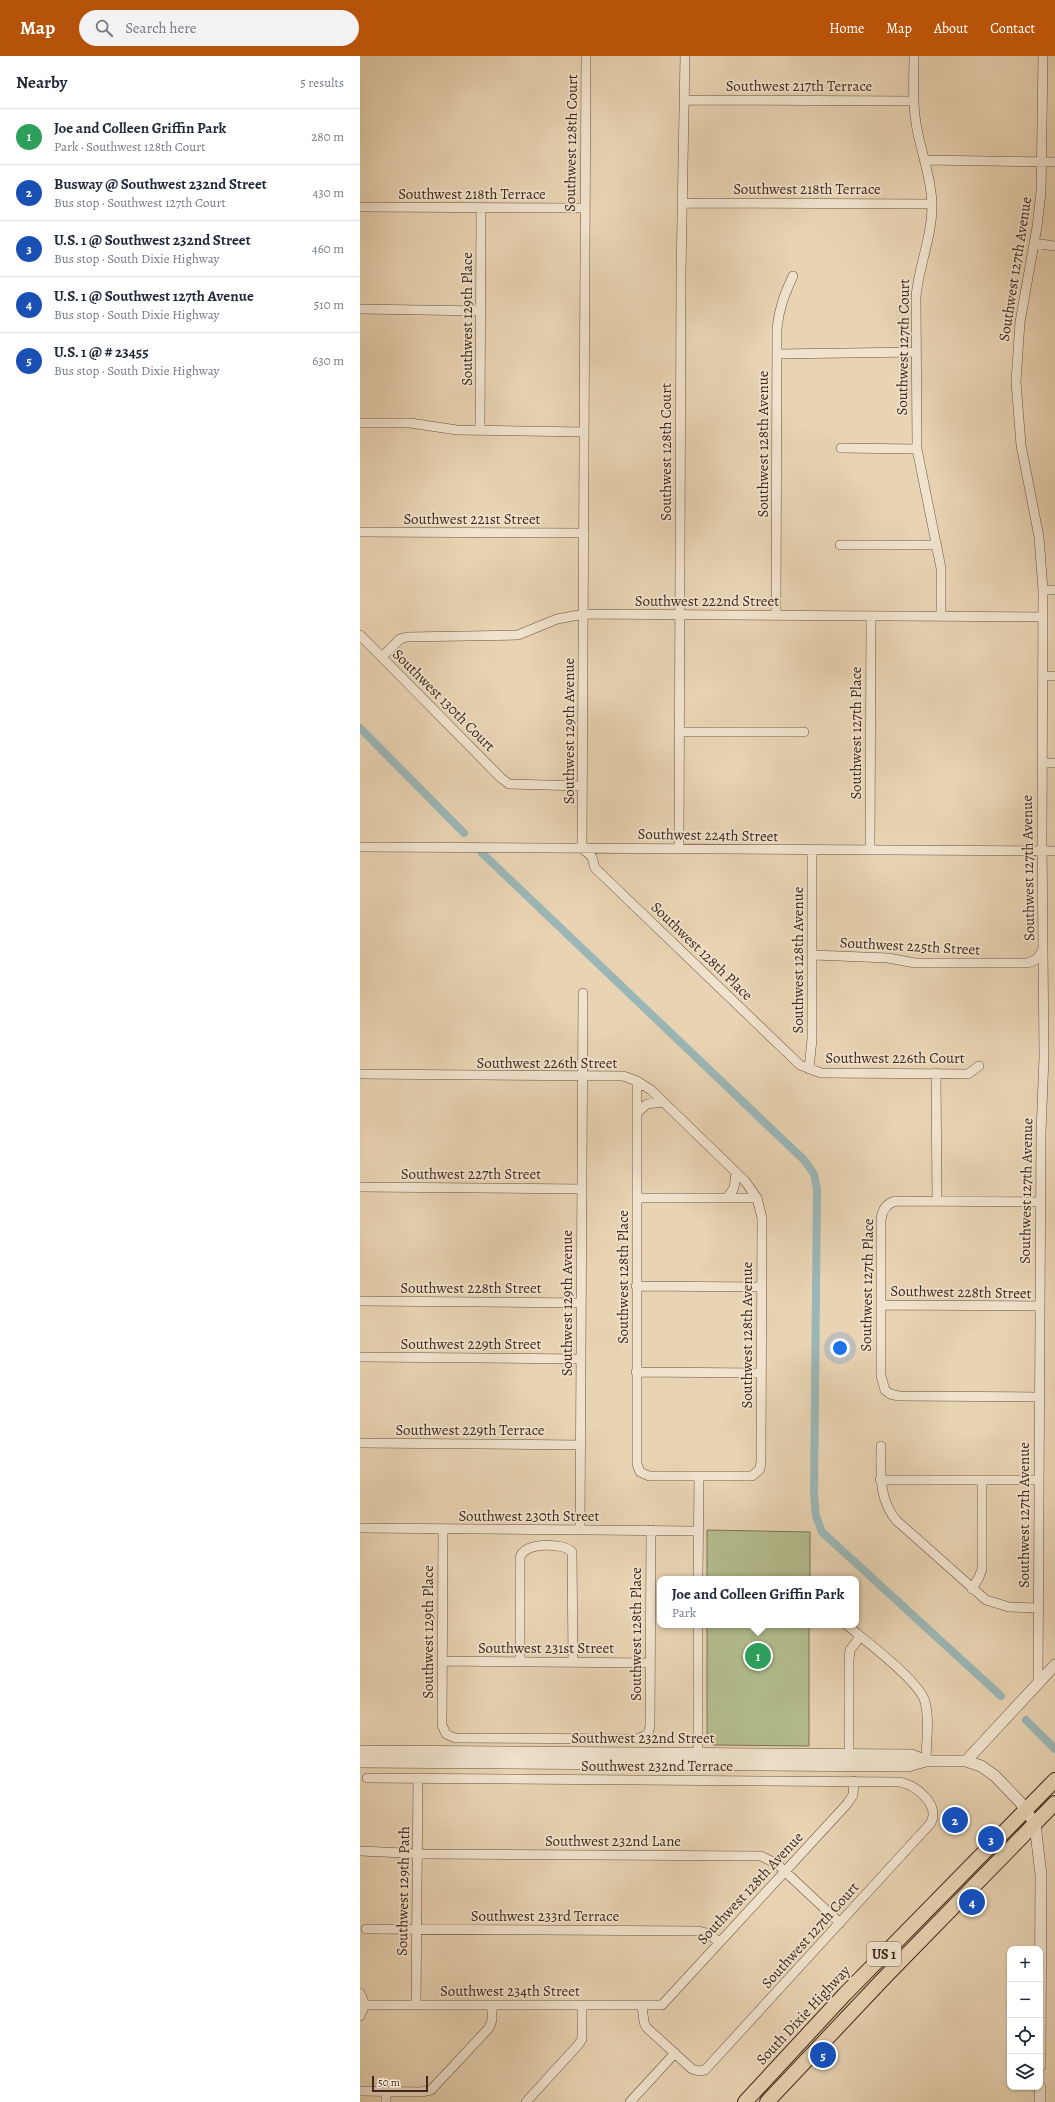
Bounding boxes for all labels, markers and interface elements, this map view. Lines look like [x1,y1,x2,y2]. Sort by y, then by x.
search box [79,10,359,46]
text: Map [20,15,55,41]
icon: search [93,17,115,39]
text: Search here [125,18,197,38]
text: Home [829,19,864,38]
text: Map [886,19,912,38]
text: About [934,19,968,38]
text: Contact [990,19,1035,38]
text: Nearby [16,71,67,94]
text: 5 results [300,74,344,91]
street label: Southwest 128th Court [560,74,582,212]
street label: Southwest 217th Terrace [726,76,873,96]
text: Joe and Colleen Griffin Park [54,118,226,138]
text: 1 [27,128,31,145]
text: 280 m [311,128,344,145]
text: Park · Southwest 128th Court [54,138,206,155]
text: Busway @ Southwest 232nd Street [54,174,267,194]
street label: Southwest 218th Terrace [733,179,881,199]
text: 2 [26,184,32,201]
text: 430 m [312,184,344,201]
street label: Southwest 218th Terrace [398,184,546,204]
text: Bus stop · Southwest 127th Court [54,194,226,211]
street label: Southwest 127th Avenue [994,195,1036,343]
text: U.S. 1 @ Southwest 232nd Street [54,230,251,250]
text: 3 [26,240,32,257]
text: 460 m [312,240,344,257]
text: Bus stop · South Dixie Highway [54,250,219,267]
street label: Southwest 129th Place [457,252,477,386]
street label: Southwest 127th Court [892,278,914,416]
text: U.S. 1 @ Southwest 127th Avenue [54,286,254,306]
text: 4 [26,296,32,313]
text: 510 m [314,296,344,313]
text: Bus stop · South Dixie Highway [54,306,219,323]
text: U.S. 1 @ # 23455 [54,342,149,362]
text: 5 [26,352,32,369]
text: 630 m [312,352,344,369]
text: Bus stop · South Dixie Highway [54,362,219,379]
street label: Southwest 128th Avenue [753,370,773,518]
street label: Southwest 128th Court [656,383,676,521]
street label: Southwest 221st Street [403,509,541,529]
street label: Southwest 222nd Street [635,591,779,611]
street label: Southwest 130th Court [388,644,500,756]
street label: Southwest 129th Avenue [559,657,579,804]
street label: Southwest 127th Place [846,666,866,800]
street label: Southwest 127th Avenue [1017,795,1039,941]
street label: Southwest 224th Street [637,824,779,846]
street label: Southwest 128th Avenue [788,886,808,1034]
street label: Southwest 128th Place [647,897,757,1005]
street label: Southwest 225th Street [839,932,981,960]
street label: Southwest 226th Court [825,1048,965,1068]
street label: Southwest 226th Street [477,1053,617,1073]
street label: Southwest 127th Avenue [1015,1118,1037,1264]
street label: Southwest 227th Street [401,1164,541,1184]
street label: Southwest 128th Place [613,1210,633,1344]
street label: Southwest 127th Place [856,1218,878,1352]
street label: Southwest 129th Avenue [557,1229,577,1376]
street label: Southwest 128th Avenue [737,1261,757,1409]
street label: Southwest 228th Street [400,1278,542,1298]
street label: Southwest 228th Street [890,1281,1032,1303]
street label: Southwest 229th Street [401,1334,541,1354]
your location [830,1338,850,1358]
street label: Southwest 229th Terrace [395,1420,545,1440]
street label: Southwest 127th Avenue [1014,1442,1034,1588]
street label: Southwest 230th Street [458,1506,600,1526]
street label: Southwest 129th Place [418,1565,438,1699]
street label: Southwest 128th Place [626,1567,646,1701]
popup [657,1576,859,1628]
text: Joe and Colleen Griffin Park [672,1584,844,1604]
text: Park [672,1604,696,1621]
street label: Southwest 231st Street [478,1638,614,1658]
pin: 1 [745,1641,771,1671]
street label: Southwest 232nd Street [571,1728,715,1748]
street label: Southwest 232nd Terrace [581,1756,733,1776]
pin: 2 [942,1805,968,1835]
pin: 3 [978,1824,1004,1854]
street label: Southwest 129th Path [392,1826,414,1956]
street label: Southwest 128th Avenue [693,1827,808,1949]
street label: Southwest 232nd Lane [545,1831,681,1851]
street label: Southwest 127th Court [757,1877,863,1993]
pin: 4 [959,1887,985,1917]
street label: Southwest 233rd Terrace [471,1906,619,1926]
road number: US 1 [867,1942,901,1966]
map controls [1007,1946,1043,2090]
button: + [1007,1946,1043,1982]
street label: South Dixie Highway [752,1961,855,2069]
street label: Southwest 234th Street [440,1981,580,2001]
button: − [1007,1982,1043,2018]
button: locate [1007,2018,1043,2054]
pin: 5 [810,2040,836,2070]
button: layers [1007,2054,1043,2090]
scale bar [372,2074,428,2093]
text: 50 m [378,2075,400,2090]

